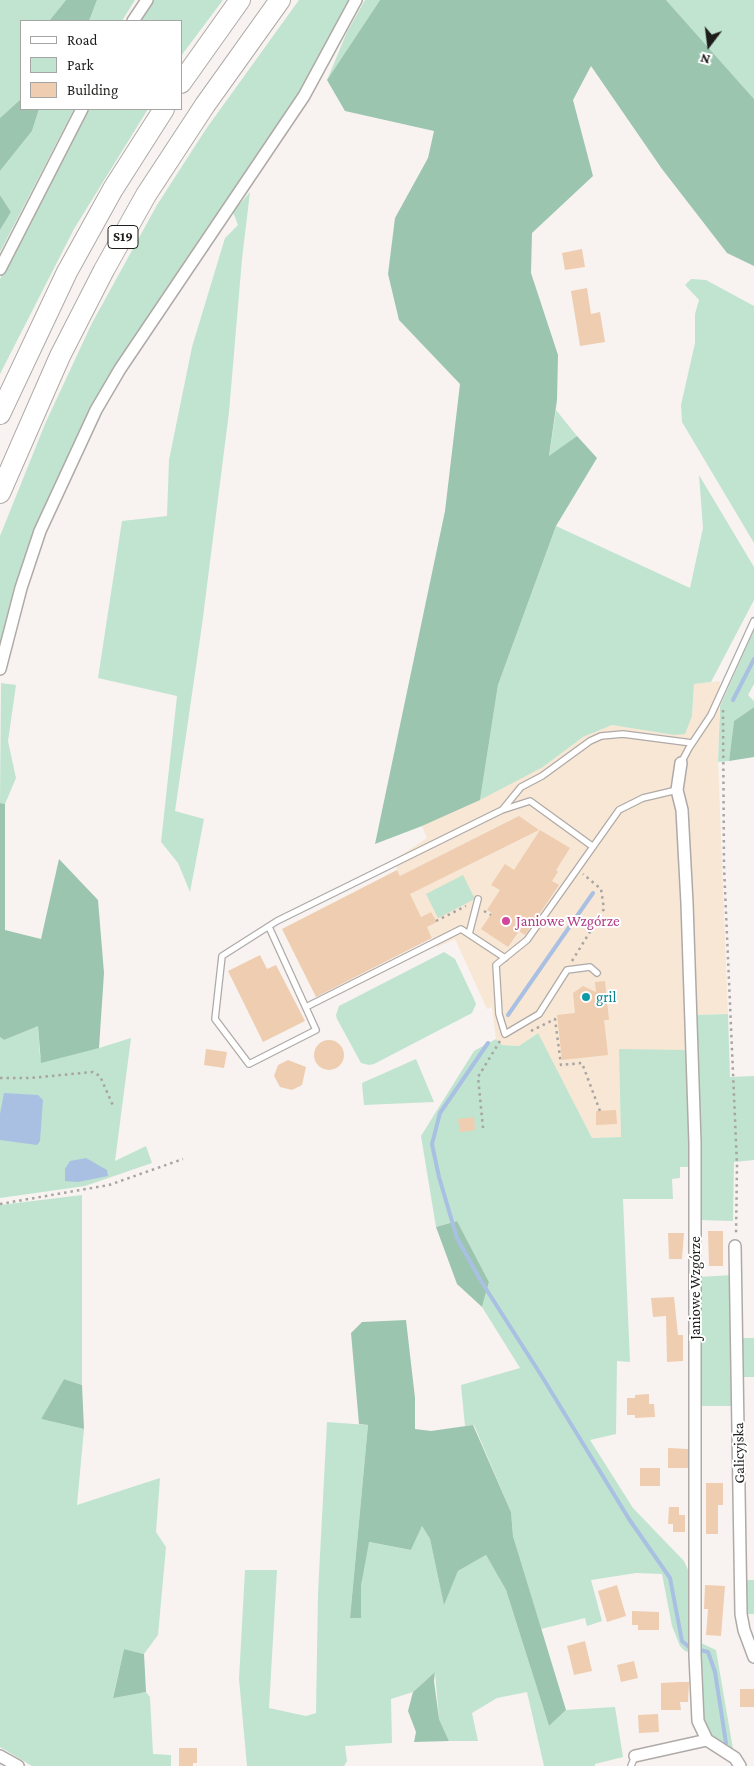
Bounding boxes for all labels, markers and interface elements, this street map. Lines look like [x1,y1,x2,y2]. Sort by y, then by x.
legend [20,20,182,110]
north arrow [684,20,734,70]
text: Road [67,32,97,48]
text: N [698,51,712,68]
text: Park [67,57,94,73]
text: Building [67,82,118,98]
road number: S19 [108,226,138,248]
place label: Janiowe Wzgórze [516,912,620,930]
marker: Janiowe Wzgórze [500,915,512,927]
place label: gril [596,988,616,1006]
marker: gril [580,991,592,1003]
street label: Janiowe Wzgórze [686,1236,704,1340]
street label: Galicyjska [729,1422,749,1484]

